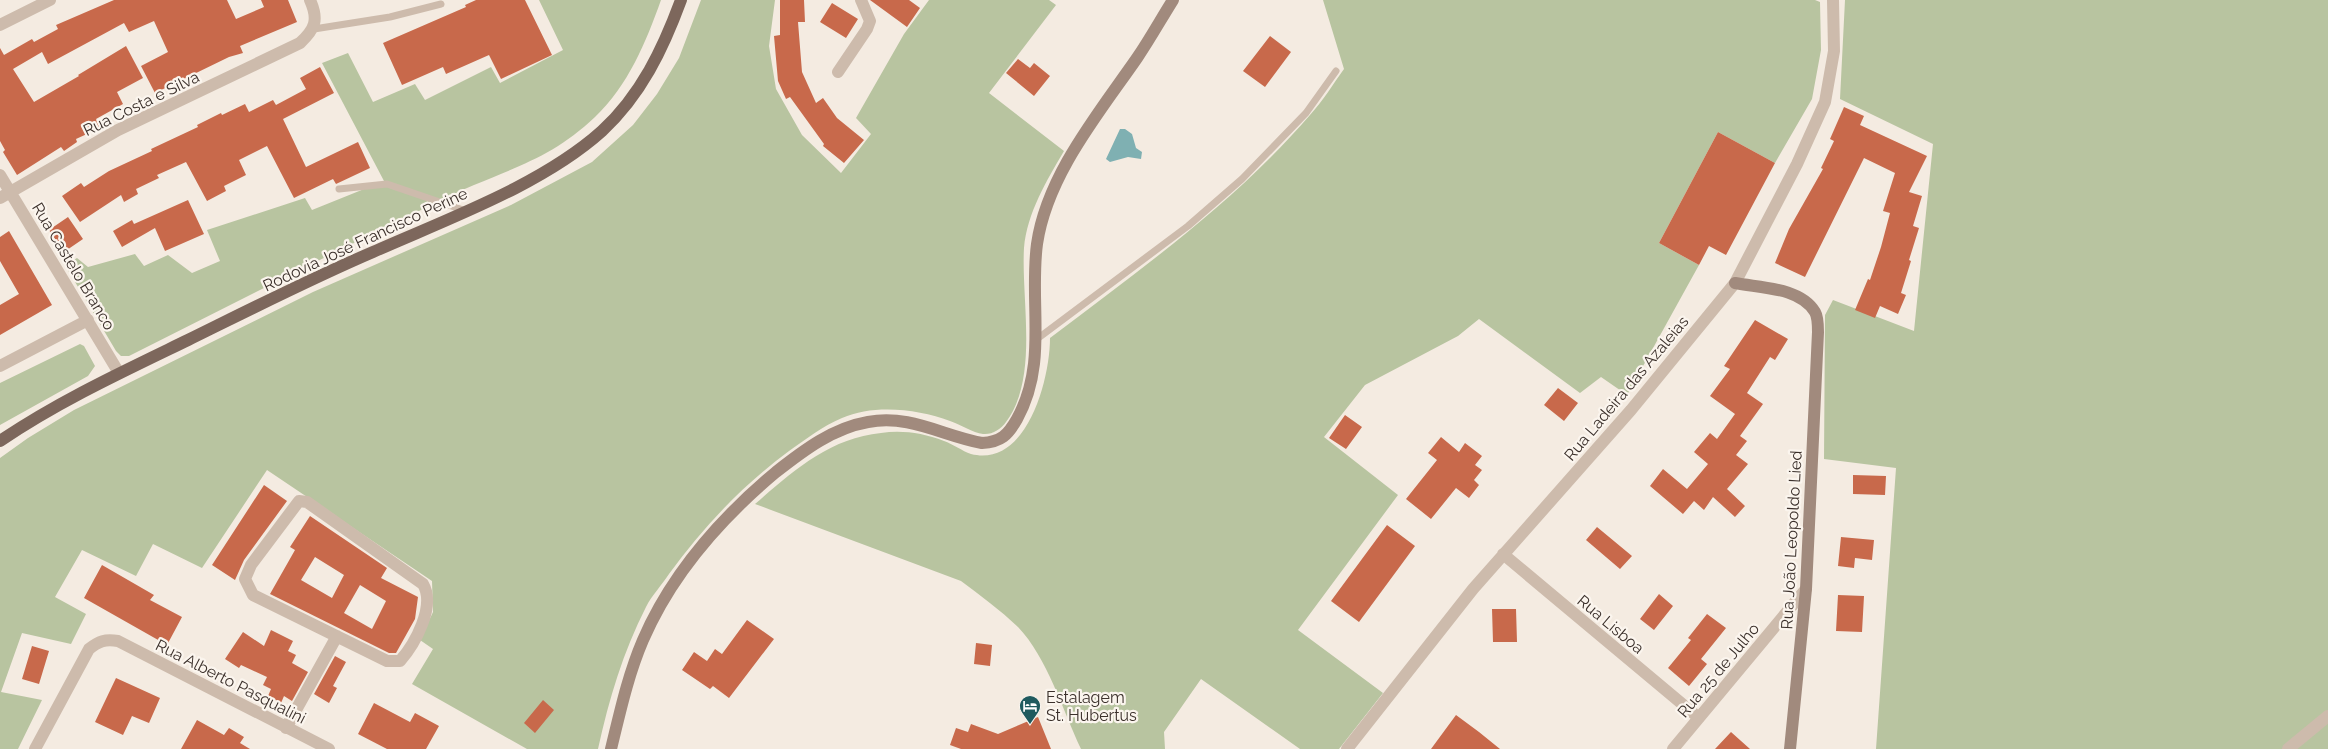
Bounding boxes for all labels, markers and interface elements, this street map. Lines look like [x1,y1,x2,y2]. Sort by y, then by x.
street label: Rua Costa e Silva [80,67,202,140]
street label: Rodovia José Francisco Perine [260,184,470,295]
street label: Rua Castelo Branco [28,199,119,333]
street label: Rua Ladeira das Azaleias [1560,312,1693,465]
street label: Rua João Leopoldo Lied [1777,450,1806,630]
street label: Rua Lisboa [1573,591,1648,658]
street label: Rua 25 de Julho [1673,619,1763,721]
street label: Rua Alberto Pasqualini [152,635,309,728]
place label: Estalagem St. Hubertus [1046,688,1137,725]
hotel icon: Estalagem St. Hubertus [1018,694,1042,725]

